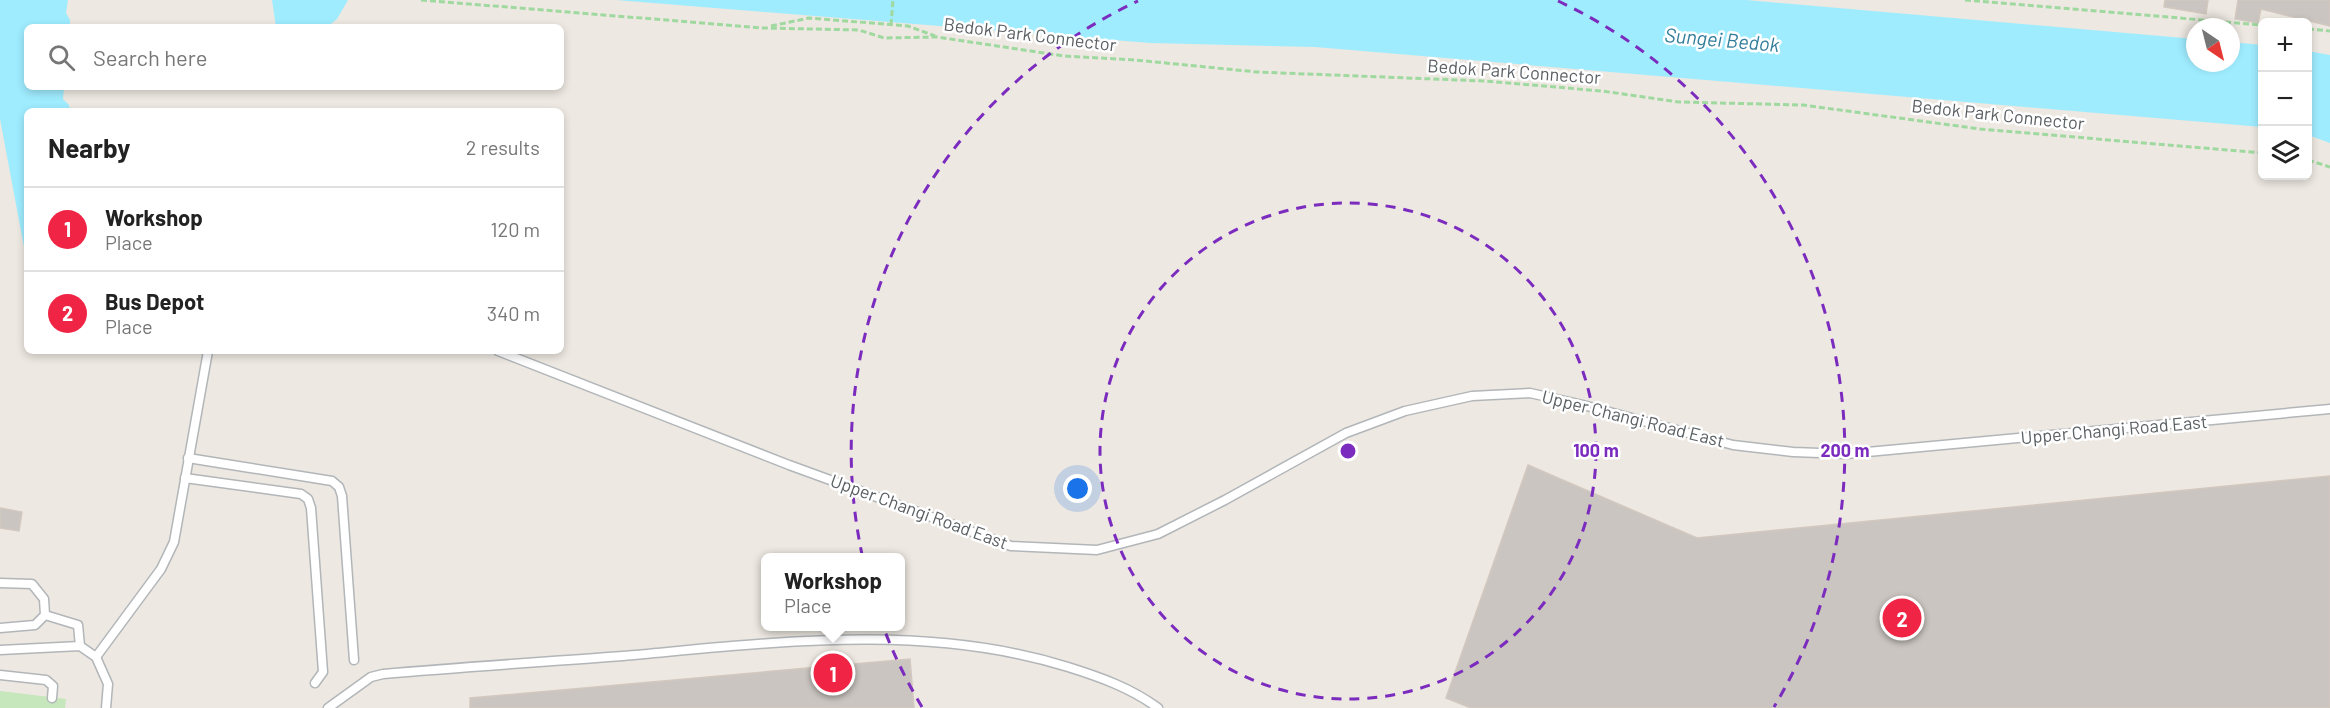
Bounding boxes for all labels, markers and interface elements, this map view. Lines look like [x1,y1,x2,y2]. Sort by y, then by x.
street label: Bedok Park Connector [943,13,1118,56]
north arrow [2186,18,2240,72]
map controls [2258,18,2312,180]
button: + [2258,18,2312,72]
water label: Sungei Bedok [1664,22,1781,56]
search box [24,24,564,90]
icon: search [45,41,78,74]
text: Search here [93,44,207,70]
street label: Bedok Park Connector [1427,54,1602,88]
button: − [2258,72,2312,126]
street label: Bedok Park Connector [1911,94,2086,134]
button: layers [2258,126,2312,180]
text: Nearby [48,132,130,163]
text: 2 results [466,135,540,159]
text: Workshop [105,204,203,230]
text: 1 [64,217,71,241]
text: 120 m [490,217,540,241]
text: Place [105,230,153,254]
text: Bus Depot [105,288,204,314]
text: 2 [62,301,73,325]
text: 340 m [487,301,540,325]
text: Place [105,314,153,338]
street label: Upper Changi Road East [1540,385,1727,451]
street label: Upper Changi Road East [2020,410,2208,448]
text: 100 m [1573,439,1619,461]
text: 200 m [1820,439,1870,461]
centre of rings [1338,441,1358,461]
street label: Upper Changi Road East [828,469,1011,553]
your location [1063,474,1092,503]
popup [761,553,905,631]
text: Workshop [784,567,882,593]
text: Place [784,593,832,617]
pin: 2 [1882,596,1922,640]
pin: 1 [814,650,852,696]

